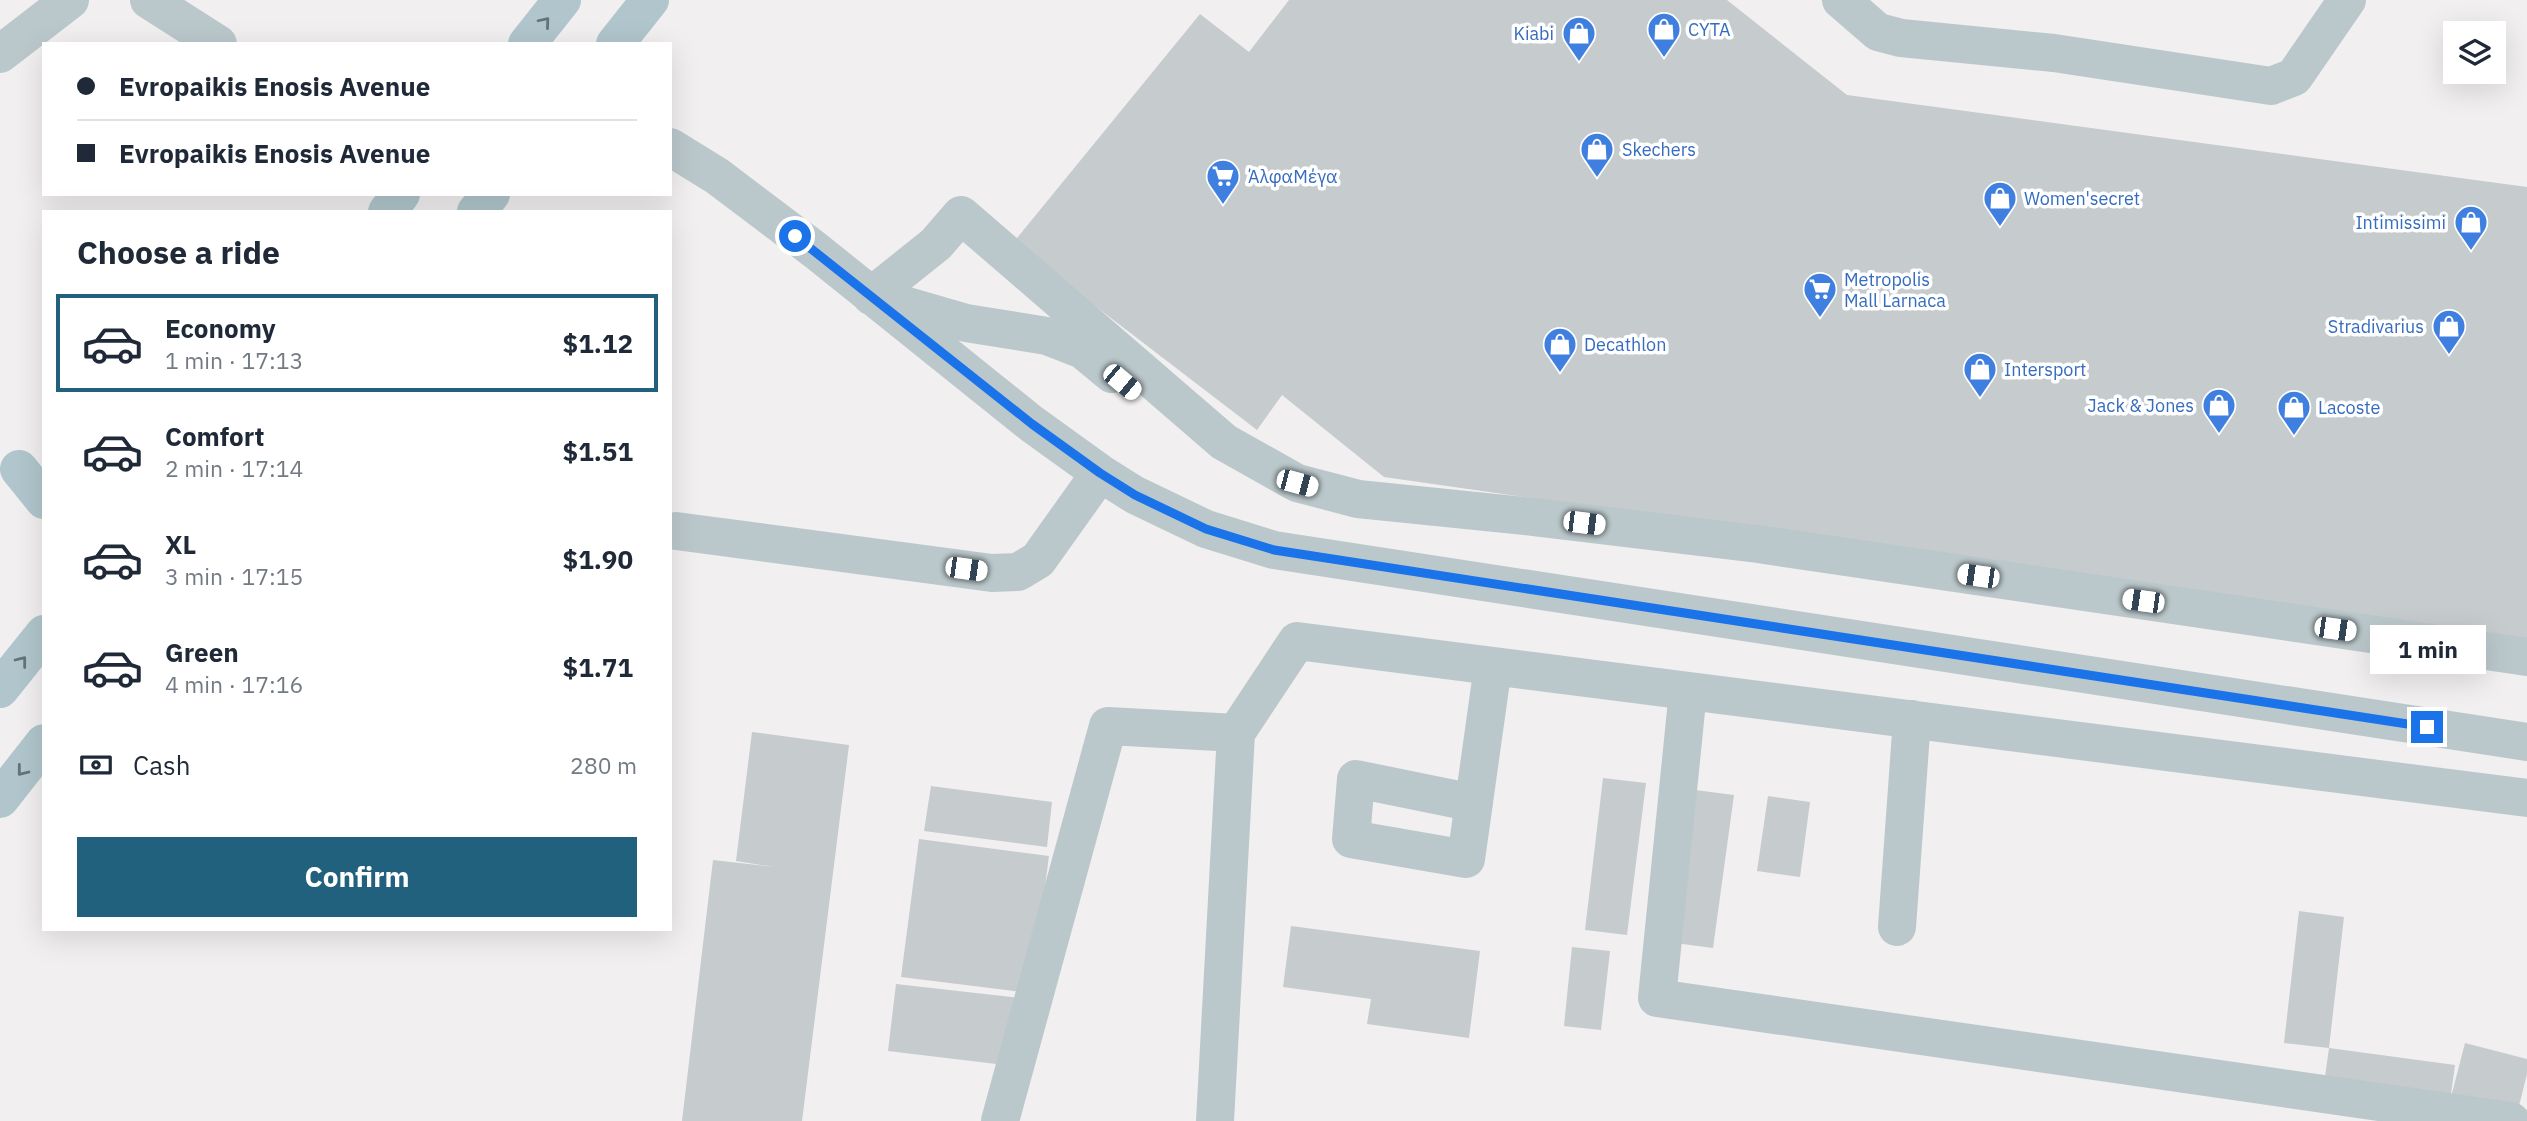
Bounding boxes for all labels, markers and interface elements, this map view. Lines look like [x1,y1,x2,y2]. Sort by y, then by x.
shop icon: CYTA [1645,10,1683,59]
shop icon: Kiabi [1560,14,1598,63]
one-way arrow [536,18,549,30]
place label: CYTA [1688,18,1731,41]
map controls [2443,21,2506,84]
button: layers [2443,21,2506,84]
place label: Kiabi [1514,22,1554,45]
text: Evropaikis Enosis Avenue [119,69,430,103]
shop icon: Skechers [1578,130,1616,179]
text: Evropaikis Enosis Avenue [119,136,430,170]
place label: Skechers [1622,138,1696,161]
supermarket icon: ΆλφαΜέγα [1204,157,1242,206]
place label: ΆλφαΜέγα [1248,165,1338,188]
shop icon: Women'secret [1981,179,2019,228]
place label: Women'secret [2024,187,2140,210]
shop icon: Intimissimi [2452,203,2490,252]
place label: Intimissimi [2355,211,2446,234]
route start [779,220,811,252]
text: Choose a ride [77,231,280,273]
place label: Metropolis Mall Larnaca [1844,268,1946,312]
supermarket icon: Metropolis Mall Larnaca [1801,270,1839,319]
shop icon: Stradivarius [2430,307,2468,356]
text: Economy [165,311,276,345]
icon: car [81,312,144,375]
place label: Stradivarius [2328,315,2424,338]
shop icon: Decathlon [1541,325,1579,374]
text: $1.12 [563,326,633,360]
place label: Decathlon [1584,333,1666,356]
text: 1 min · 17:13 [165,345,303,375]
shop icon: Intersport [1961,350,1999,399]
place label: Intersport [2004,358,2086,381]
car [1100,360,1145,404]
shop icon: Jack & Jones [2200,386,2238,435]
shop icon: Lacoste [2275,388,2313,437]
place label: Jack & Jones [2088,394,2194,417]
place label: Lacoste [2318,396,2381,419]
text: Comfort [165,419,264,453]
icon: car [81,420,144,483]
text: $1.51 [563,434,633,468]
text: 2 min · 17:14 [165,453,303,483]
car [1274,467,1321,499]
car [1562,510,1607,536]
text: XL [165,527,196,561]
icon: car [81,528,144,591]
text: $1.90 [563,542,633,576]
car [944,556,989,582]
text: 3 min · 17:15 [165,561,303,591]
car [1956,563,2001,589]
car [2121,588,2166,614]
car [2313,616,2358,642]
callout: 1 min [2369,626,2485,674]
text: 1 min [2398,634,2458,664]
text: Green [165,635,239,669]
icon: car [81,636,144,699]
text: $1.71 [563,650,633,684]
one-way arrow [13,657,26,669]
text: 4 min · 17:16 [165,669,303,699]
route end [2411,711,2443,743]
icon: cash [77,746,115,784]
text: Cash [133,748,190,782]
text: 280 m [570,750,637,780]
one-way arrow [17,764,30,776]
button: Confirm [77,837,637,917]

